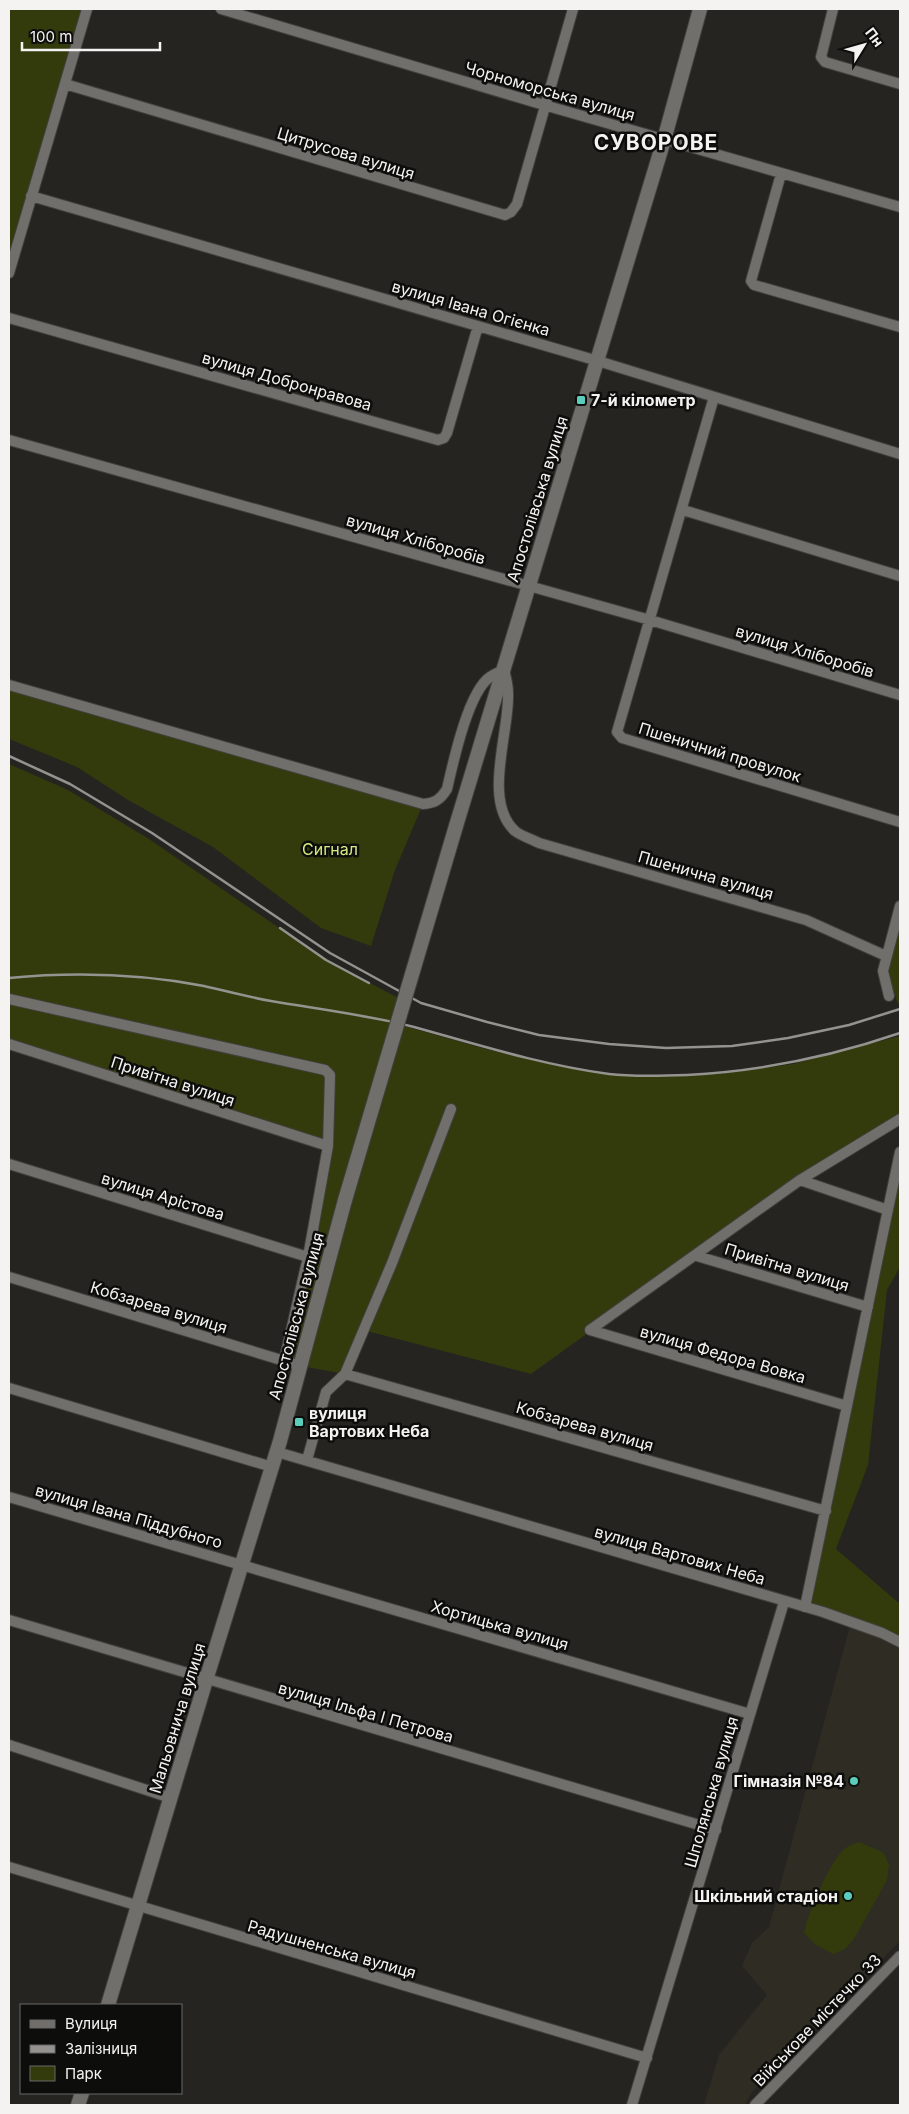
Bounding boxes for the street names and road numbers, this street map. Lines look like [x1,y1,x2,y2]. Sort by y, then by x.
street label: Чорноморська вулиця [463,57,637,125]
street label: Цитрусова вулиця [275,123,417,183]
street label: вулиця Івана Огієнка [390,276,552,340]
street label: вулиця Добронравова [200,347,374,415]
street label: Апостолівська вулиця [502,413,572,585]
street label: вулиця Хліборобів [344,510,488,568]
street label: вулиця Хліборобів [733,620,877,682]
street label: Пшеничний провулок [636,718,804,786]
street label: Пшенична вулиця [636,846,776,904]
street label: Привітна вулиця [109,1052,237,1110]
street label: вулиця Арістова [99,1168,227,1224]
street label: Апостолівська вулиця [264,1230,328,1402]
street label: Привітна вулиця [722,1239,852,1295]
street label: Кобзарева вулиця [88,1277,230,1337]
street label: вулиця Федора Вовка [638,1321,808,1387]
street label: Кобзарева вулиця [514,1397,656,1455]
street label: вулиця Івана Піддубного [33,1480,225,1552]
street label: вулиця Вартових Неба [592,1521,768,1589]
street label: Хортицька вулиця [429,1596,571,1654]
street label: Мальовнича вулиця [145,1640,209,1796]
street label: вулиця Ільфа І Петрова [276,1677,456,1747]
street label: Шполянська вулиця [680,1714,742,1870]
street label: Радушненська вулиця [245,1915,419,1983]
street label: Військове містечко 33 [749,1950,885,2090]

